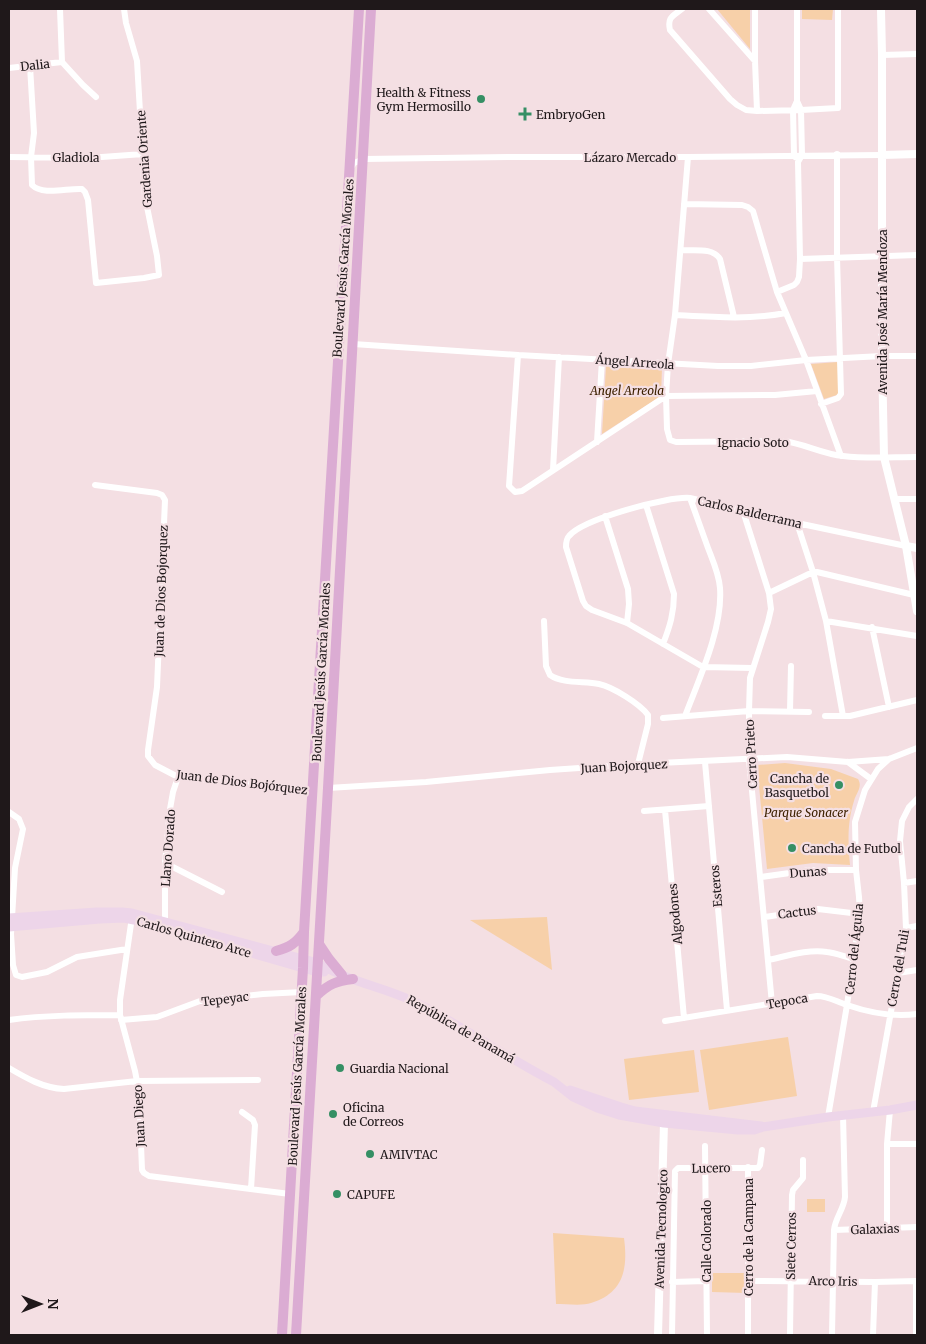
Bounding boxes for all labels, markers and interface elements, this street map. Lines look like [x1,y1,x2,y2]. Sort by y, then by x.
street label: Dalia [19,56,51,74]
place label: Health & Fitness Gym Hermosillo [376,85,471,114]
marker: Health & Fitness Gym Hermosillo [475,93,487,105]
marker: EmbryoGen [518,107,532,121]
place label: EmbryoGen [536,107,606,122]
street label: Gardenia Oriente [133,110,155,208]
street label: Gladiola [52,150,100,165]
street label: Lázaro Mercado [584,150,676,165]
street label: Boulevard Jesús García Morales [329,178,357,358]
street label: Avenida José María Mendoza [875,229,890,396]
street label: Ángel Arreola [594,352,675,372]
park label: Angel Arreola [589,383,664,398]
street label: Ignacio Soto [717,435,789,450]
street label: Carlos Balderrama [696,493,804,531]
street label: Juan de Dios Bojorquez [151,524,171,658]
street label: Boulevard Jesús García Morales [309,582,333,762]
street label: Cerro Prieto [742,719,760,789]
street label: Juan Bojorquez [579,756,668,776]
street label: Juan de Dios Bojórquez [175,766,309,798]
place label: Cancha de Basquetbol [765,771,829,800]
marker: Cancha de Basquetbol [833,779,845,791]
park label: Parque Sonacer [764,805,849,820]
street label: Llano Dorado [158,809,178,887]
place label: Cancha de Futbol [802,841,901,856]
marker: Cancha de Futbol [786,842,798,854]
street label: Dunas [789,863,827,881]
street label: Esteros [707,864,725,908]
street label: Algodones [665,883,685,946]
street label: Cactus [777,902,817,922]
street label: Cerro del Águila [842,902,866,995]
street label: Carlos Quintero Arce [135,913,253,961]
street label: Cerro del Tuli [884,928,912,1008]
street label: Boulevard Jesús García Morales [285,986,309,1166]
street label: Tepeyac [200,989,250,1009]
street label: Tepoca [765,990,809,1012]
street label: República de Panamá [404,992,518,1066]
place label: Guardia Nacional [350,1061,449,1076]
marker: Guardia Nacional [334,1062,346,1074]
street label: Juan Diego [130,1085,148,1148]
place label: Oficina de Correos [343,1100,404,1129]
marker: Oficina de Correos [327,1108,339,1120]
place label: AMIVTAC [379,1147,438,1162]
marker: AMIVTAC [364,1148,376,1160]
street label: Lucero [691,1160,731,1176]
street label: Avenida Tecnologico [651,1169,671,1290]
street label: Cerro de la Campana [741,1177,756,1296]
place label: CAPUFE [347,1187,395,1202]
marker: CAPUFE [331,1188,343,1200]
street label: Calle Colorado [699,1200,714,1282]
street label: Siete Cerros [783,1212,799,1280]
street label: Galaxias [850,1221,900,1237]
street label: Arco Iris [807,1273,858,1289]
north arrow [15,1279,65,1329]
text: N [44,1298,62,1310]

